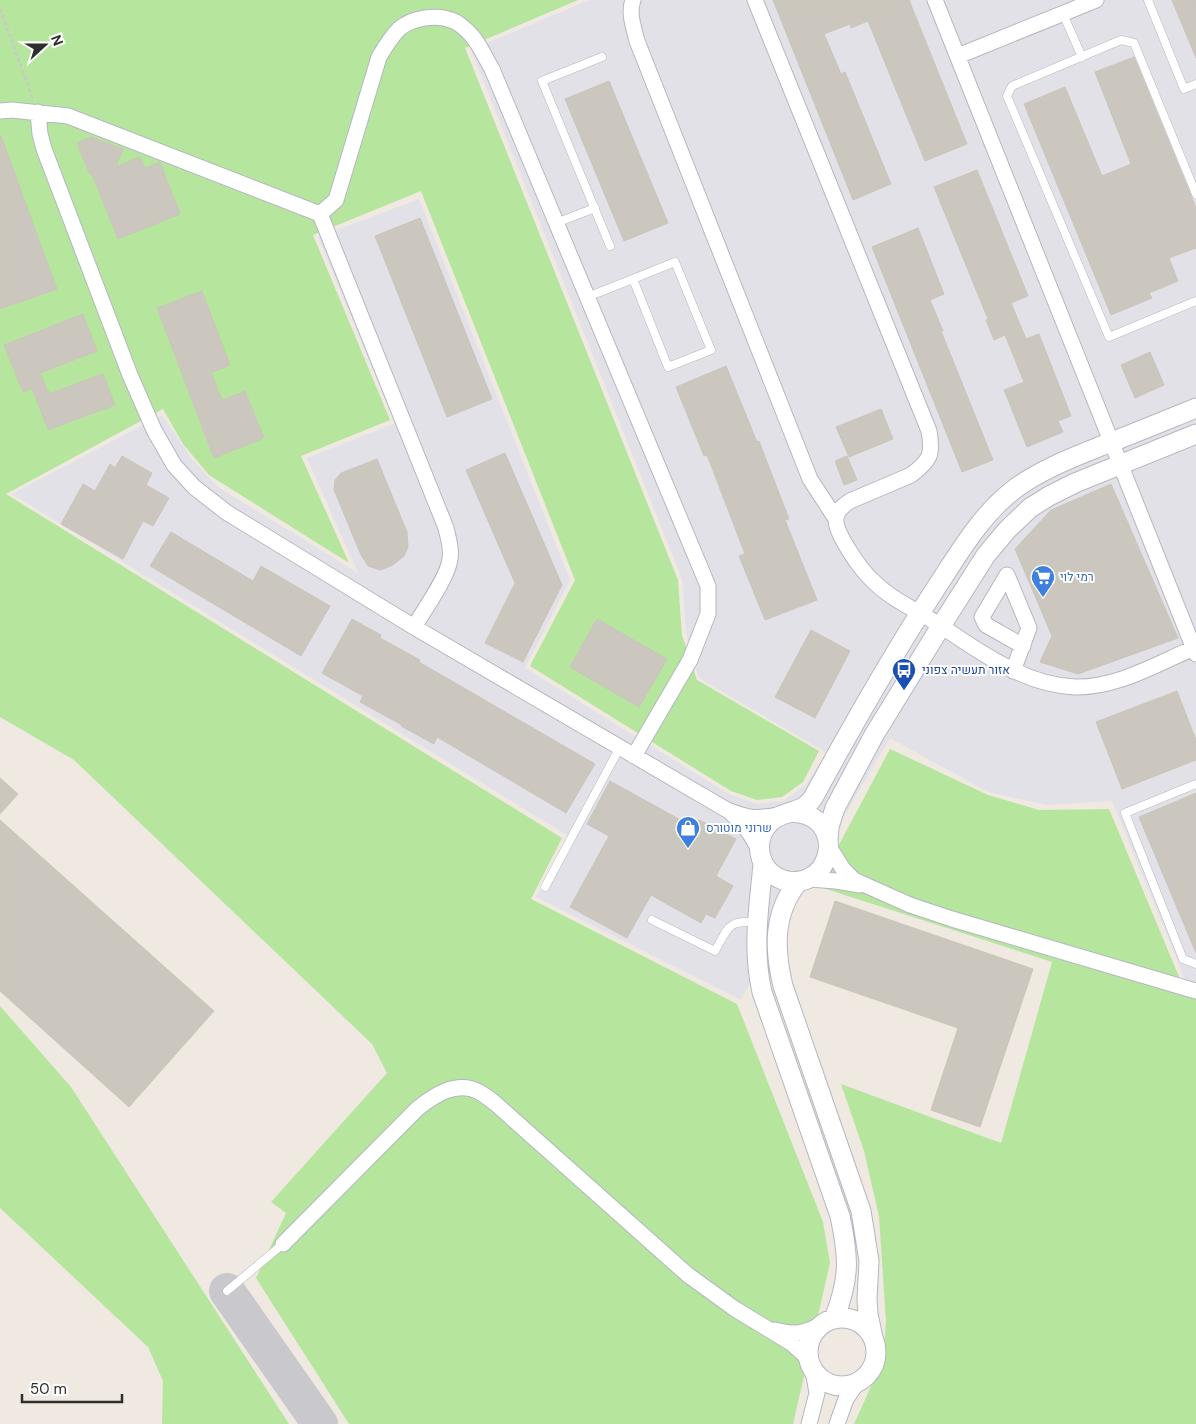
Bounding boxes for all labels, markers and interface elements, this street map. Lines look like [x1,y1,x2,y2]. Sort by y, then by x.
north arrow [20,20,70,70]
text: N [47,32,67,48]
supermarket icon: רמי לוי [1030,564,1056,598]
place label: רמי לוי [1060,569,1094,585]
bus stop icon: אזור תעשיה צפוני [891,657,917,691]
place label: אזור תעשיה צפוני [922,662,1010,678]
shop icon: שרוני מוטורס [675,815,701,849]
place label: שרוני מוטורס [706,820,772,836]
scale bar [22,1372,122,1404]
text: 50 m [30,1379,67,1399]

